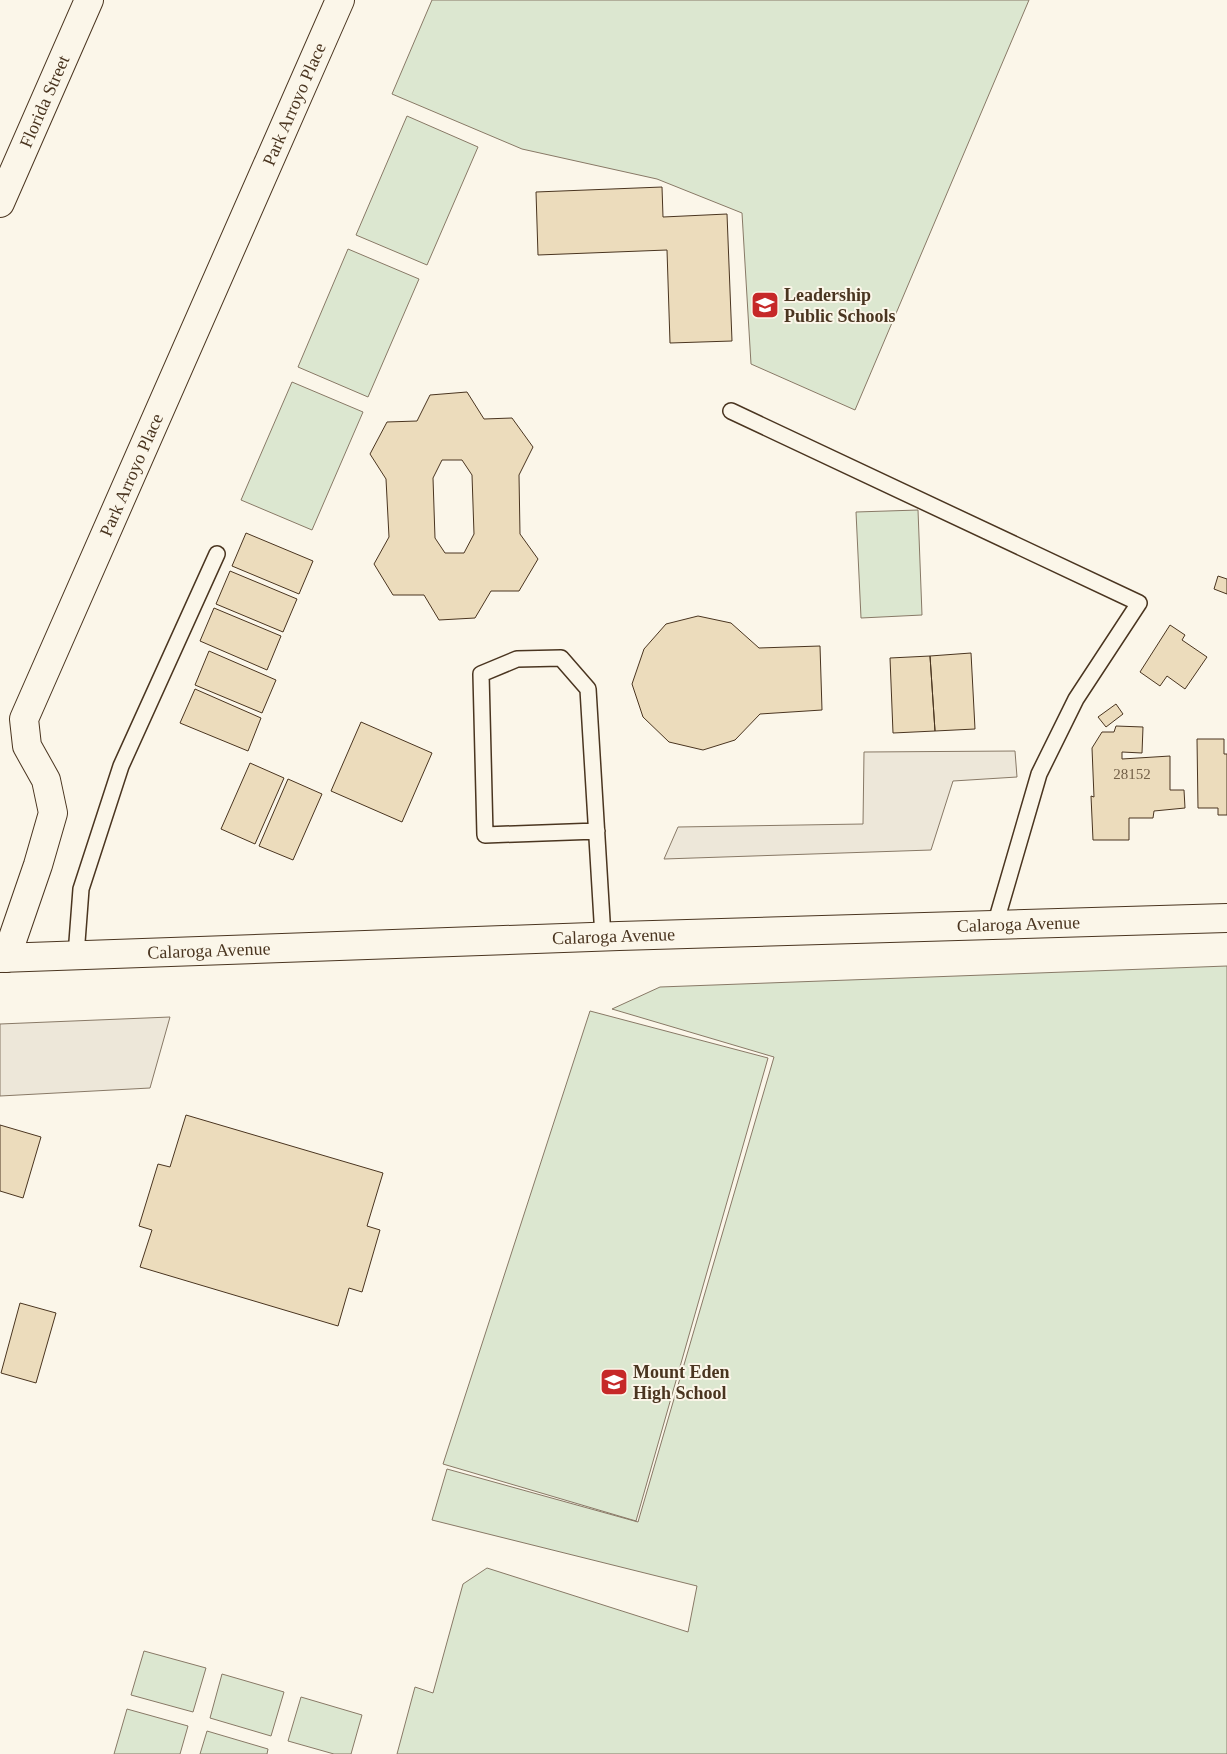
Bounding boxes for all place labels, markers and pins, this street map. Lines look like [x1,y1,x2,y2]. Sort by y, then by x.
place label: Leadership Public Schools [784,285,896,326]
school or university icon: Leadership Public Schools [750,290,780,320]
place label: Mount Eden High School [633,1362,730,1403]
school or university icon: Mount Eden High School [599,1367,629,1397]

